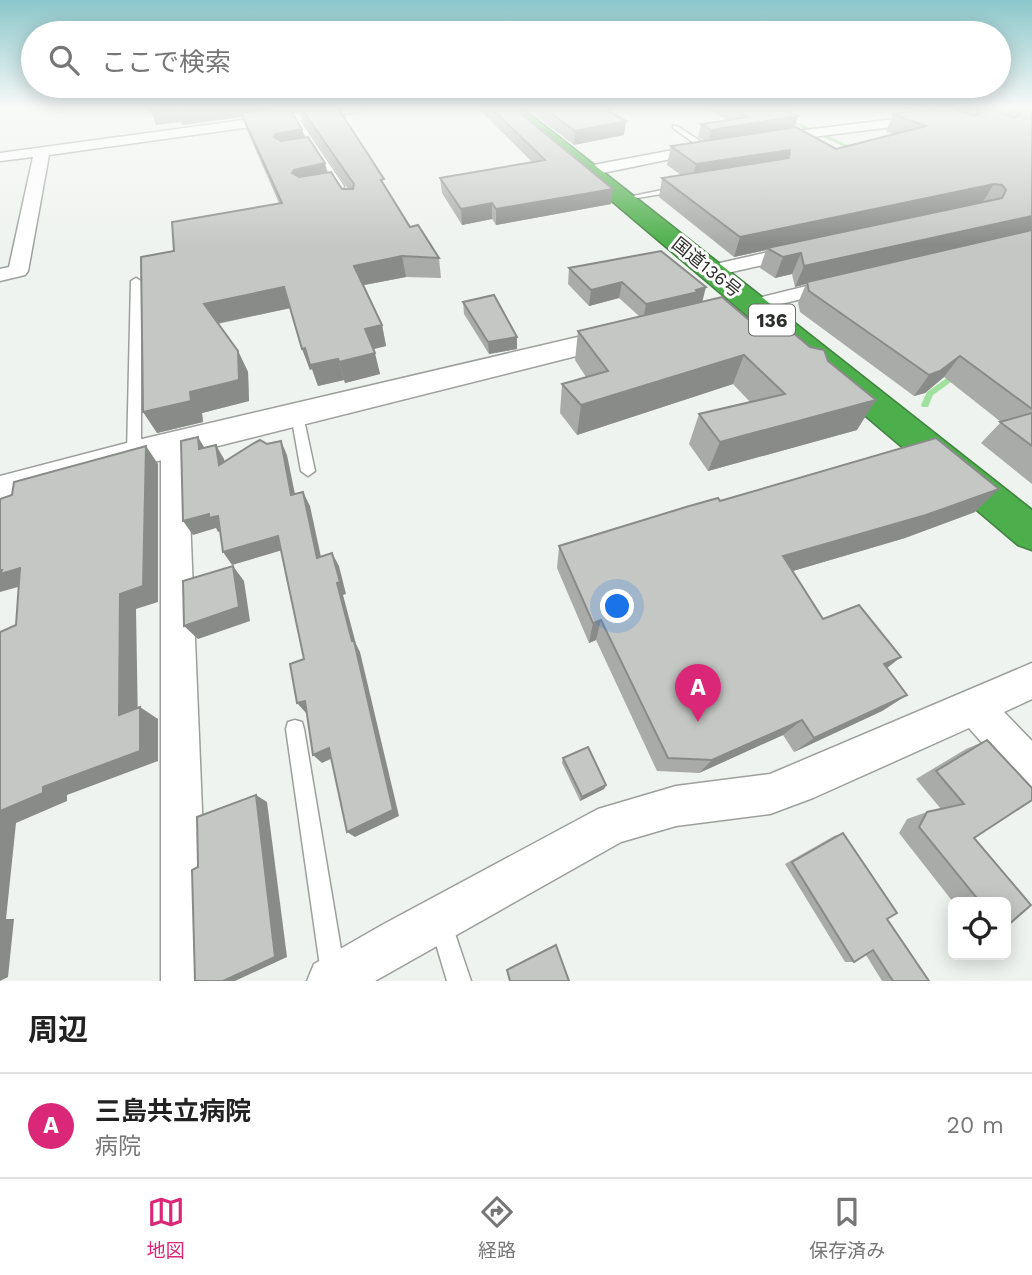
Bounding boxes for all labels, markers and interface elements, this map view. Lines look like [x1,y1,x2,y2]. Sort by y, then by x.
search box [21,21,1011,98]
icon: search [45,41,83,79]
text: ここで検索 [101,47,231,77]
street label: 国道136号 [668,233,746,301]
road number: 136 [749,304,795,336]
your location [600,589,634,623]
pin: A [675,664,721,722]
map controls [948,897,1011,960]
button: locate [948,897,1011,960]
text: 周辺 [28,1012,88,1047]
text: 三島共立病院 [95,1096,251,1126]
text: A [43,1112,59,1139]
text: 20 m [947,1112,1004,1139]
text: 病院 [95,1133,141,1160]
tab: 地図 [147,1193,185,1262]
tab: 経路 [478,1193,516,1262]
tab: 保存済み [809,1193,885,1262]

